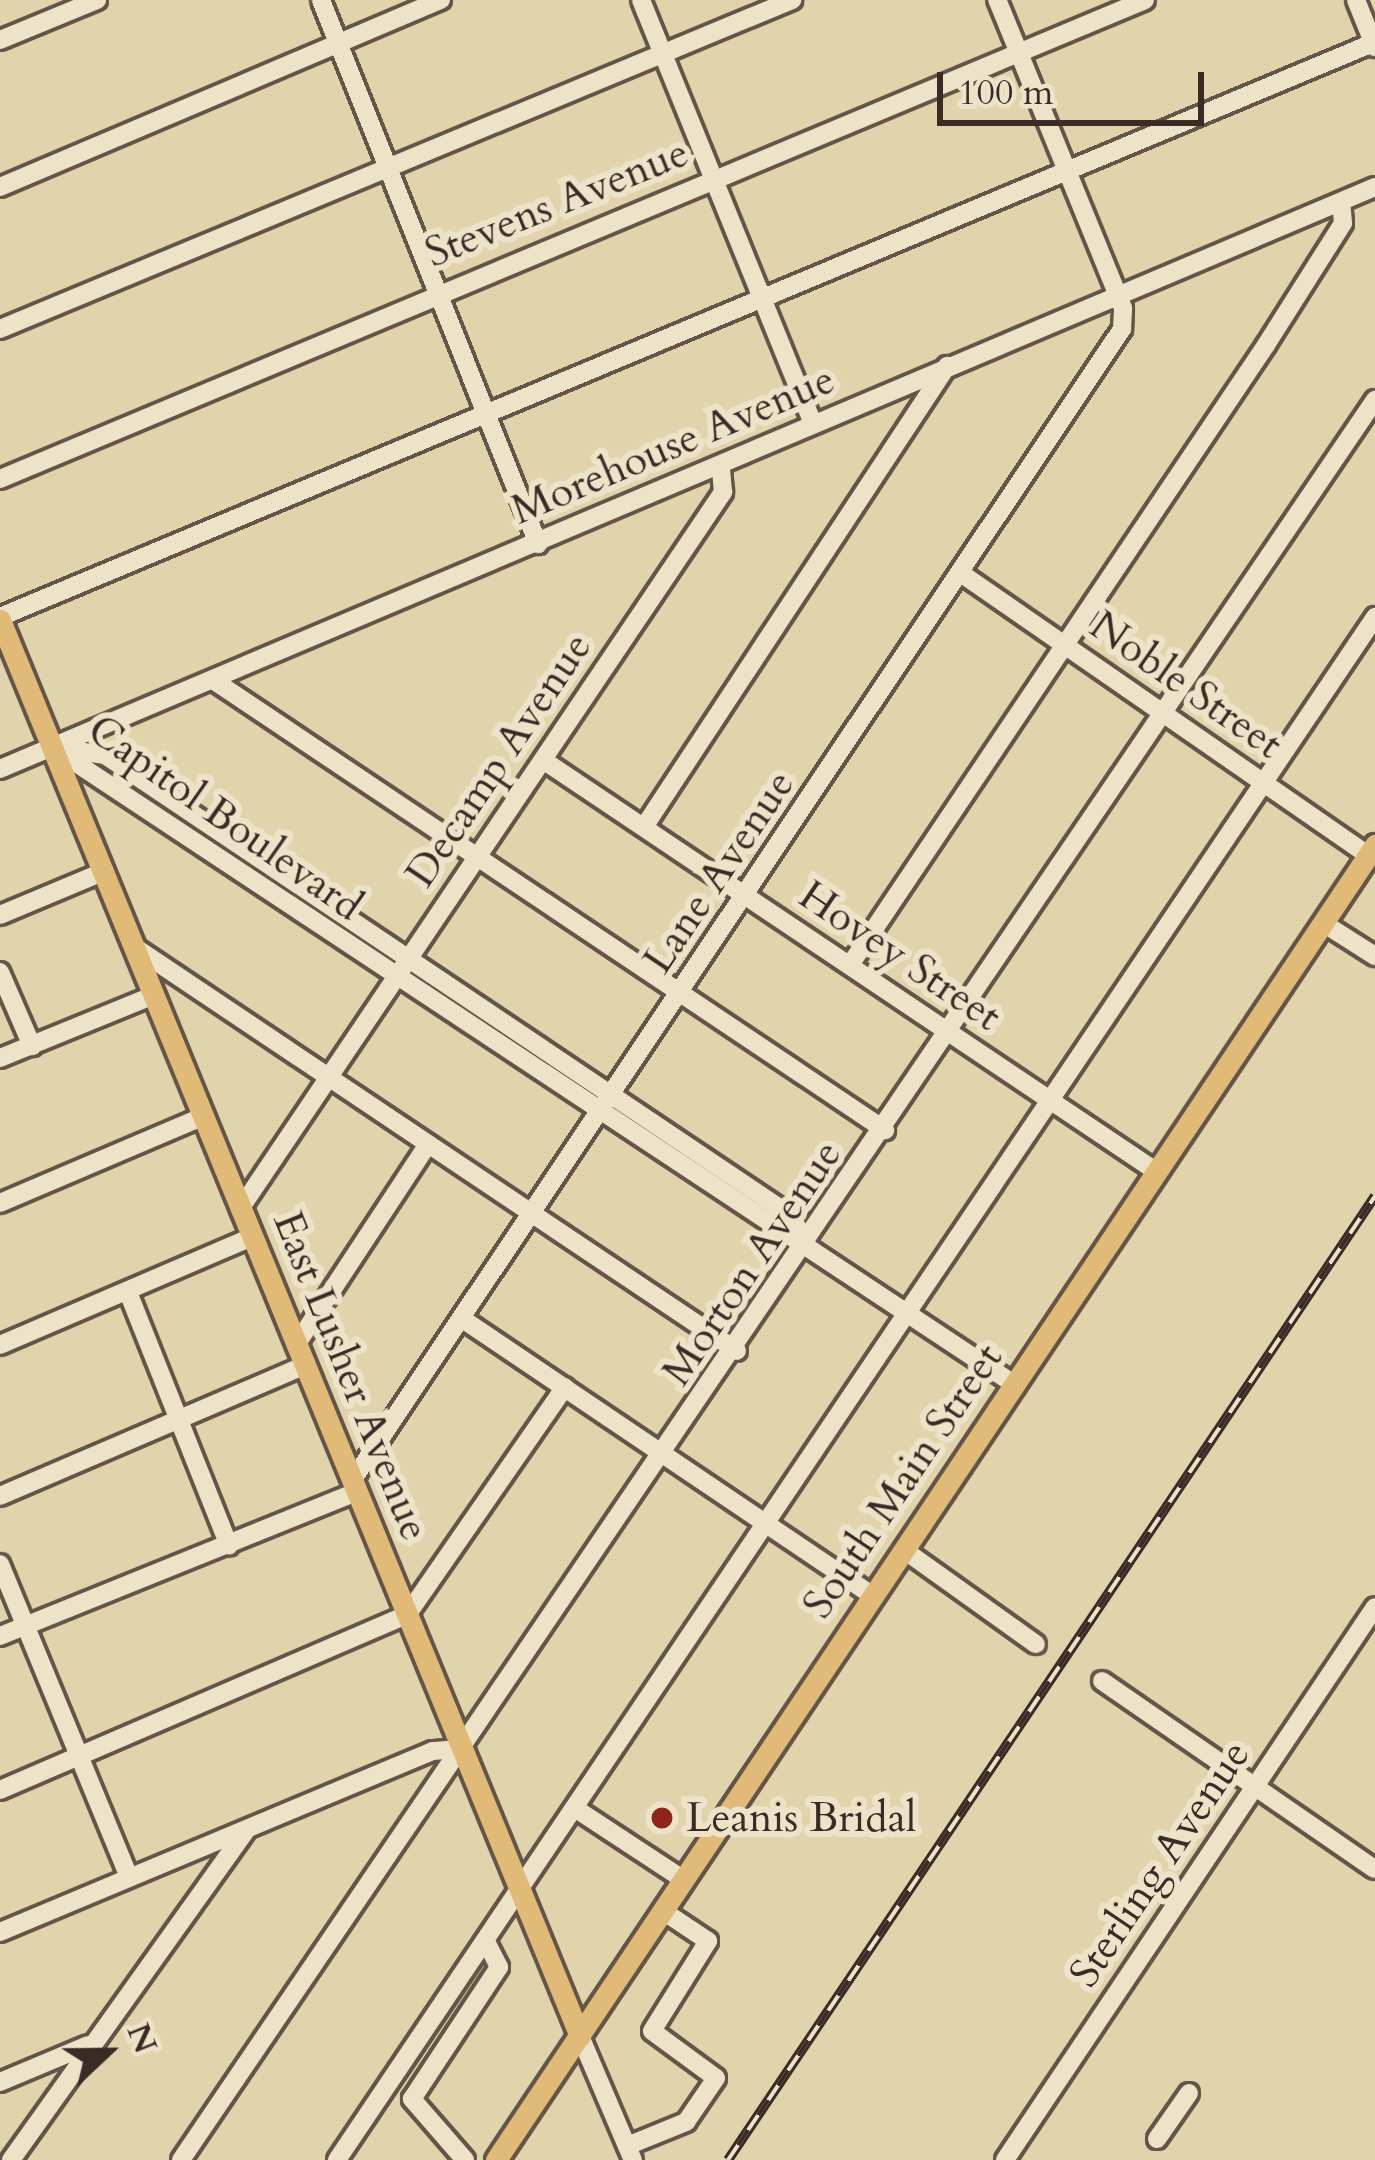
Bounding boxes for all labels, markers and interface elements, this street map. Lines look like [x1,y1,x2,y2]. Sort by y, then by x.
scale bar [943,48,1210,122]
text: 100 m [958,68,1053,117]
street label: Stevens Avenue [418,127,696,279]
street label: Morehouse Avenue [504,354,842,536]
street label: Noble Street [1080,600,1292,770]
street label: Decamp Avenue [395,623,603,897]
street label: Capitol Boulevard [78,705,372,931]
street label: Lane Avenue [633,761,805,983]
street label: Hovey Street [789,870,1011,1042]
street label: Morton Avenue [651,1131,853,1395]
street label: East Lusher Avenue [262,1204,440,1548]
street label: South Main Street [793,1334,1013,1628]
street label: Sterling Avenue [1059,1731,1261,1997]
place label: Leanis Bridal [686,1793,917,1843]
marker: Leanis Bridal [649,1805,675,1831]
north arrow [48,1992,168,2112]
text: N [116,2017,168,2060]

